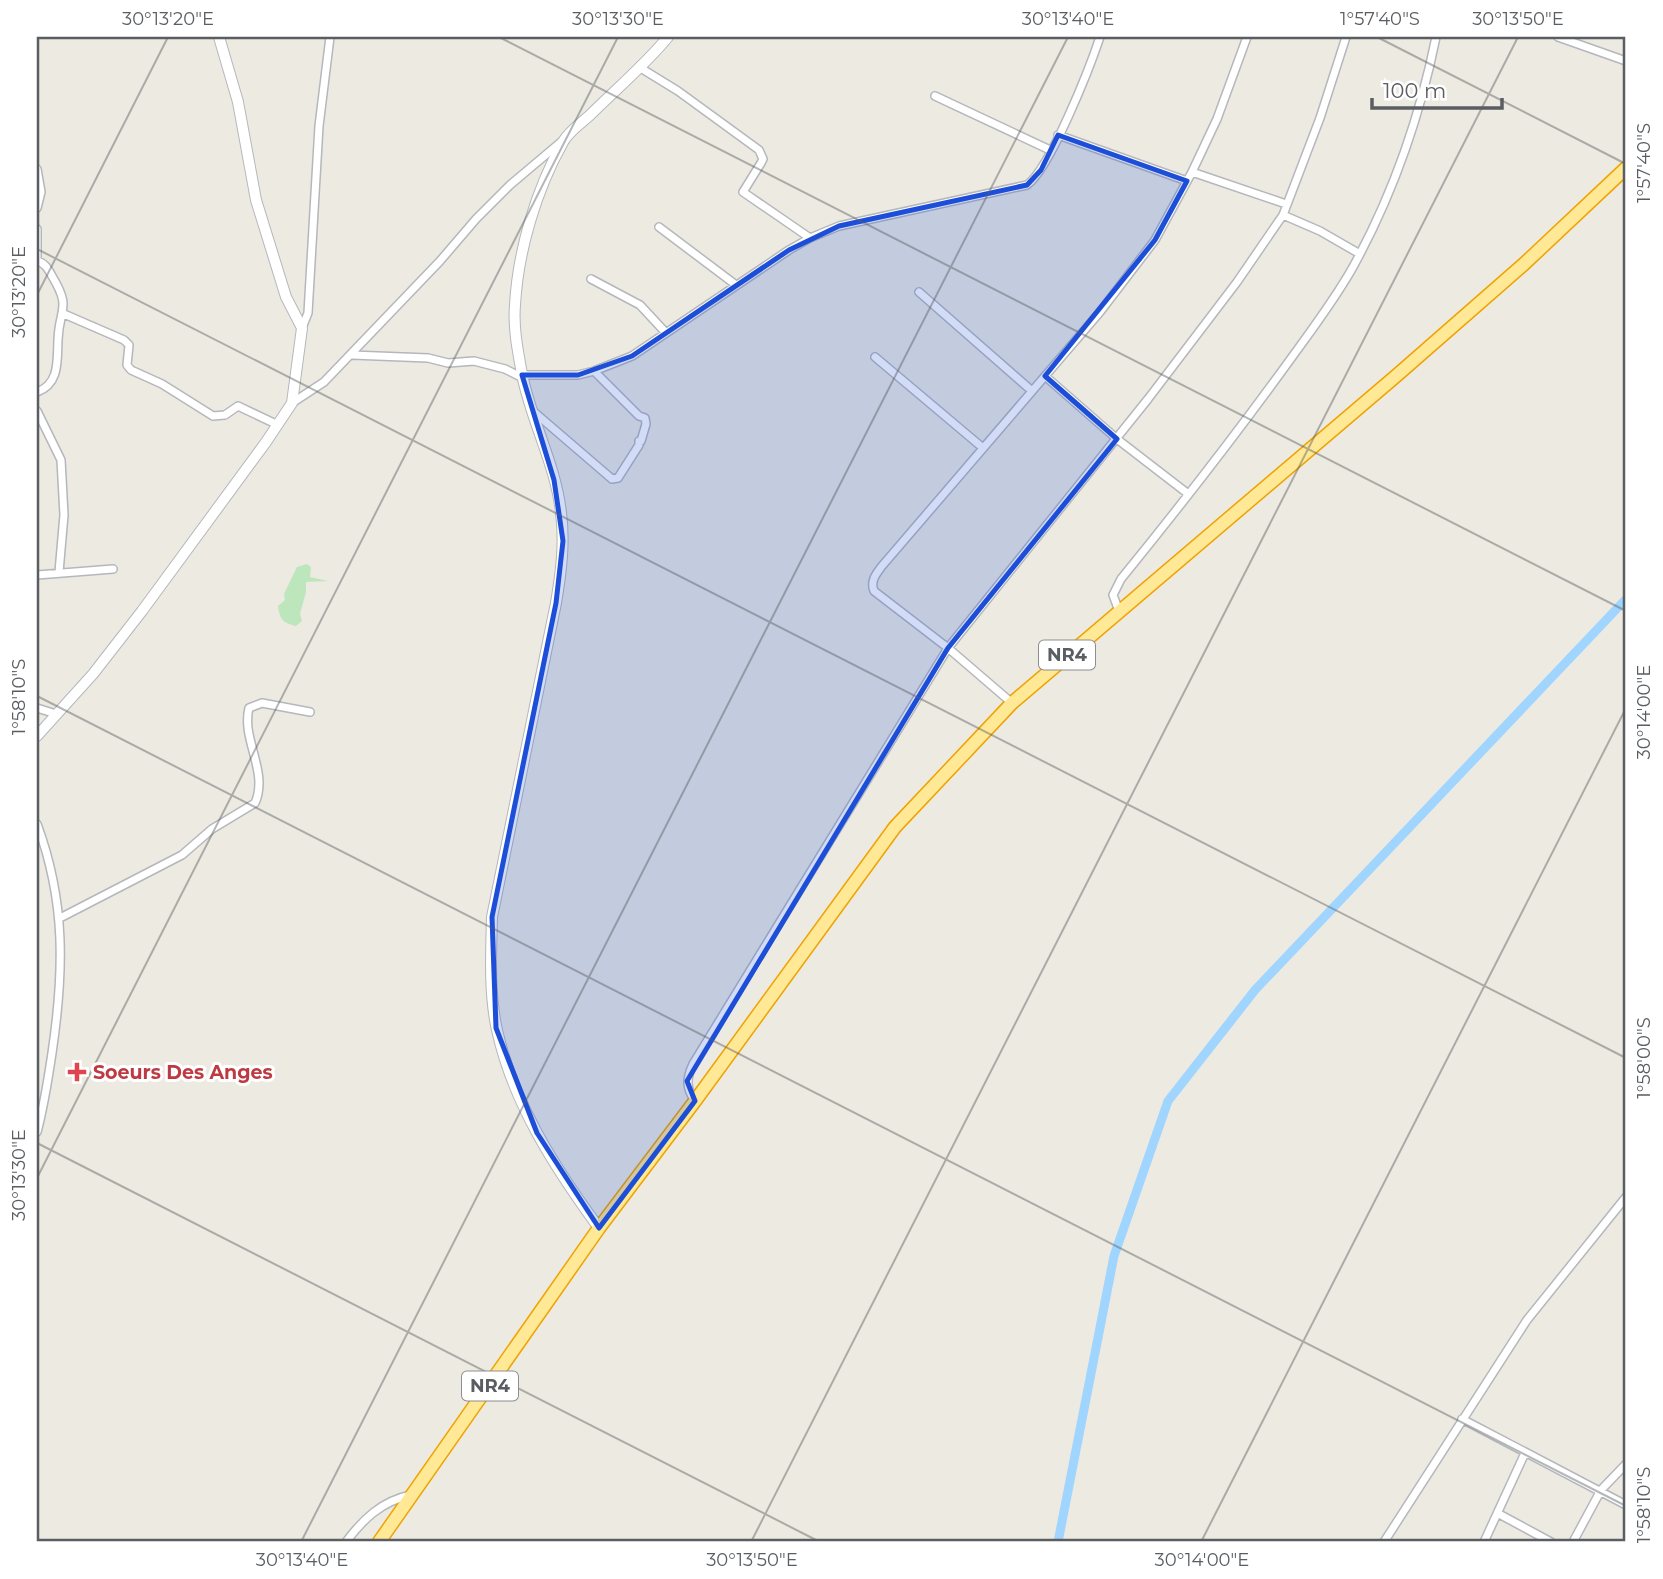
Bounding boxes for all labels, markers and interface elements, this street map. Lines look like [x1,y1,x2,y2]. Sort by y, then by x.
text: 30°13'20"E [122,8,214,30]
text: 30°13'30"E [572,8,664,30]
text: 30°13'40"E [1022,8,1114,30]
text: 1°57'40"S [1340,8,1420,30]
text: 30°13'50"E [1472,8,1564,30]
scale bar [1372,66,1502,110]
text: 100 m [1383,78,1446,103]
text: 1°57'40"S [1633,123,1655,203]
text: 30°13'20"E [8,246,30,338]
road number: NR4 [1039,640,1095,670]
text: 1°58'10"S [8,659,30,735]
text: 30°14'00"E [1633,665,1655,759]
text: 1°58'00"S [1633,1017,1655,1099]
place label: Soeurs Des Anges [93,1061,273,1084]
marker: Soeurs Des Anges [67,1062,87,1082]
text: 30°13'30"E [8,1129,30,1221]
road number: NR4 [462,1372,518,1400]
text: 1°58'10"S [1633,1467,1655,1543]
text: 30°13'40"E [256,1549,348,1571]
text: 30°13'50"E [706,1549,798,1571]
text: 30°14'00"E [1155,1549,1249,1571]

